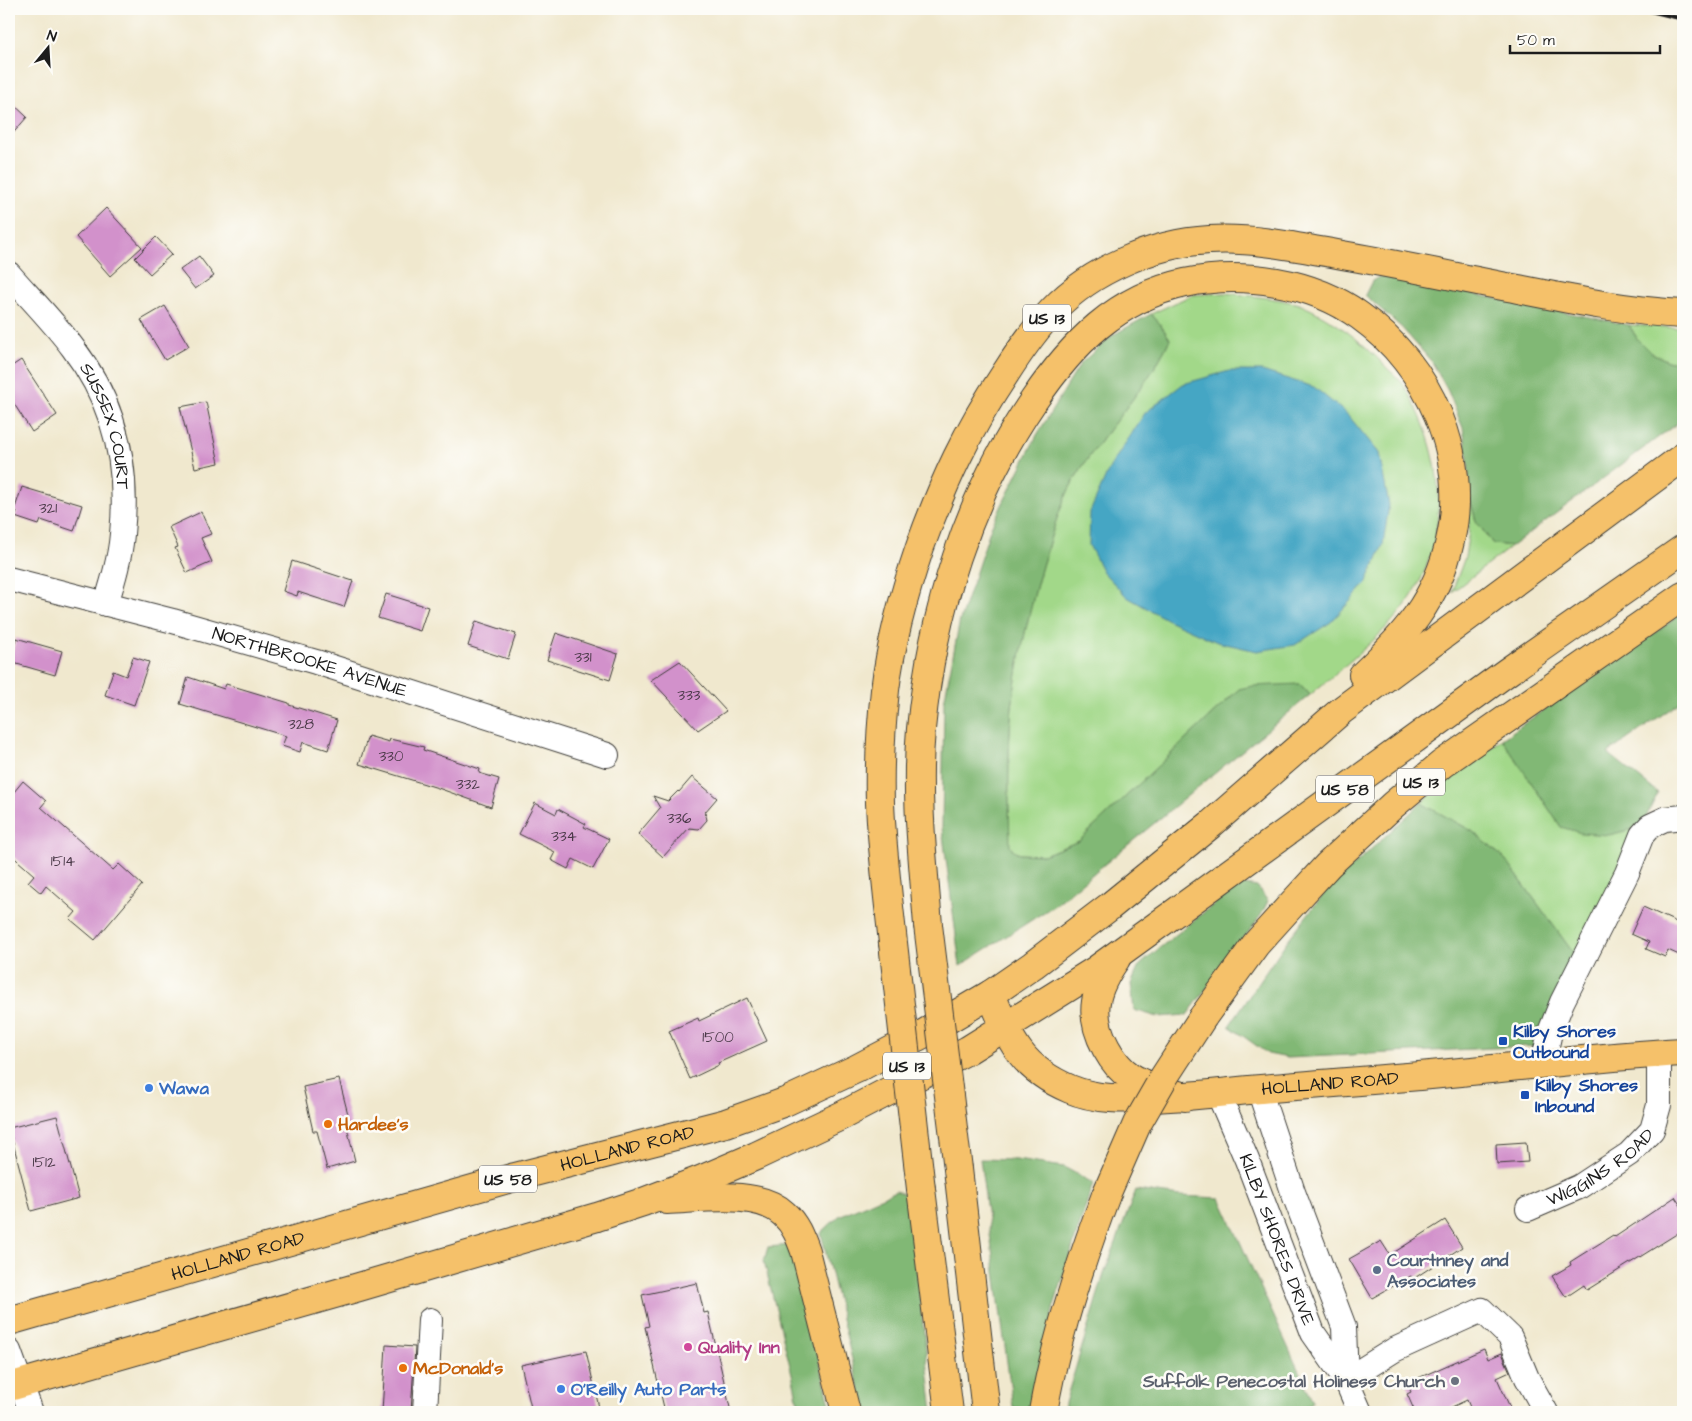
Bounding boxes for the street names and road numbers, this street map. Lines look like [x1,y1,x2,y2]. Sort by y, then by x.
road number: US 13 [1023,304,1071,332]
street label: SUSSEX COURT [73,358,136,491]
street label: NORTHBROOKE AVENUE [209,621,411,703]
road number: US 13 [1397,769,1445,796]
road number: US 58 [1316,776,1374,802]
road number: US 13 [883,1052,931,1080]
street label: HOLLAND ROAD [1260,1066,1400,1102]
street label: HOLLAND ROAD [558,1119,698,1178]
street label: WIGGINS ROAD [1543,1123,1660,1213]
street label: KILBY SHORES DRIVE [1233,1150,1321,1329]
road number: US 58 [479,1166,537,1192]
street label: HOLLAND ROAD [168,1225,308,1287]

